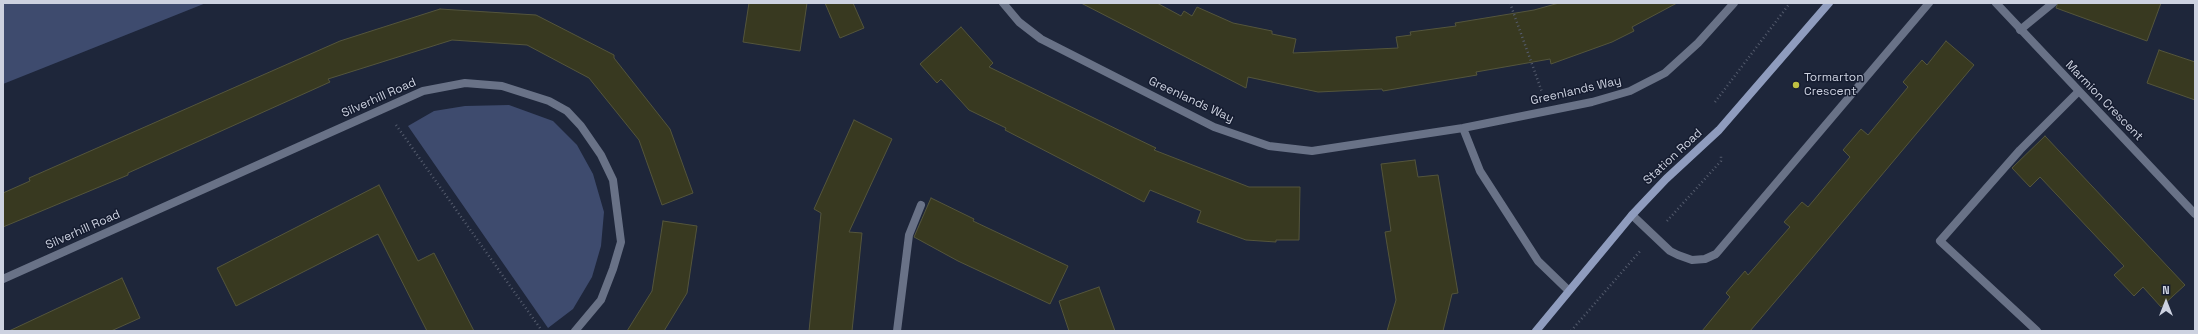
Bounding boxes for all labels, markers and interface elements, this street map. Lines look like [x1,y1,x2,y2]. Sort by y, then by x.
street label: Marmion Crescent [2062,58,2146,144]
place label: Tormarton Crescent [1804,71,1864,99]
street label: Greenlands Way [1146,74,1236,126]
street label: Greenlands Way [1529,74,1623,108]
street label: Silverhill Road [340,75,418,121]
marker: Tormarton Crescent [1791,80,1801,90]
street label: Station Road [1641,126,1705,188]
street label: Silverhill Road [44,207,122,253]
north arrow [2146,282,2186,322]
text: N [2162,283,2170,297]

